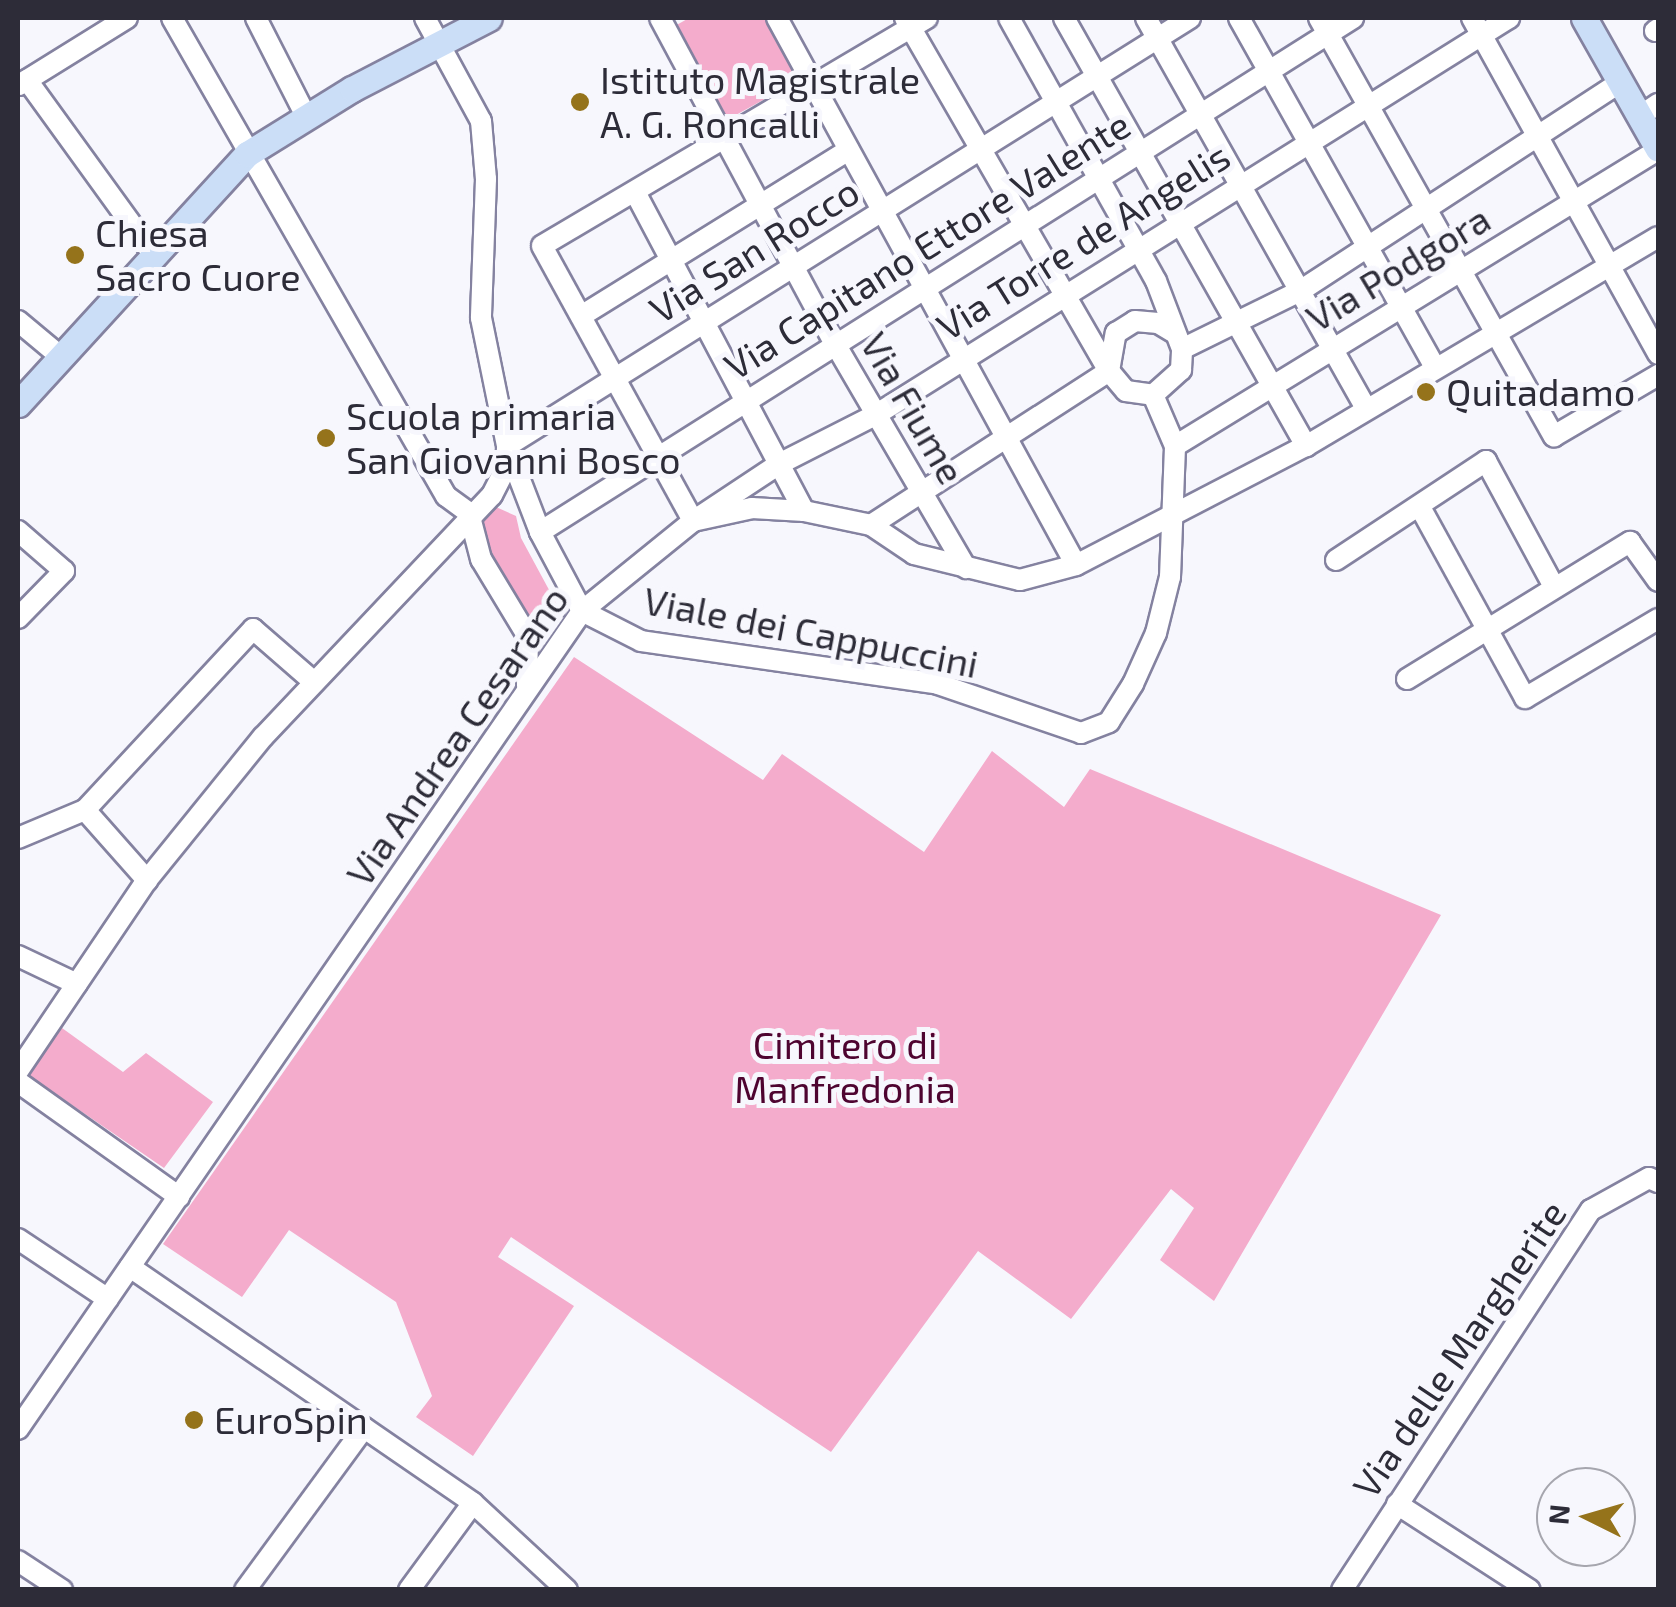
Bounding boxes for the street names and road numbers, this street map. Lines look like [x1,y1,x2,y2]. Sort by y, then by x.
street label: Via Capitano Ettore Valente [715,101,1139,389]
street label: Via Torre de Angelis [928,132,1238,350]
street label: Via San Rocco [641,168,867,332]
street label: Via Podgora [1298,195,1498,341]
street label: Via Fiume [851,324,975,492]
street label: Via Andrea Cesarano [336,577,578,895]
street label: Viale dei Cappuccini [640,577,982,687]
street label: Via delle Margherite [1343,1192,1575,1506]

